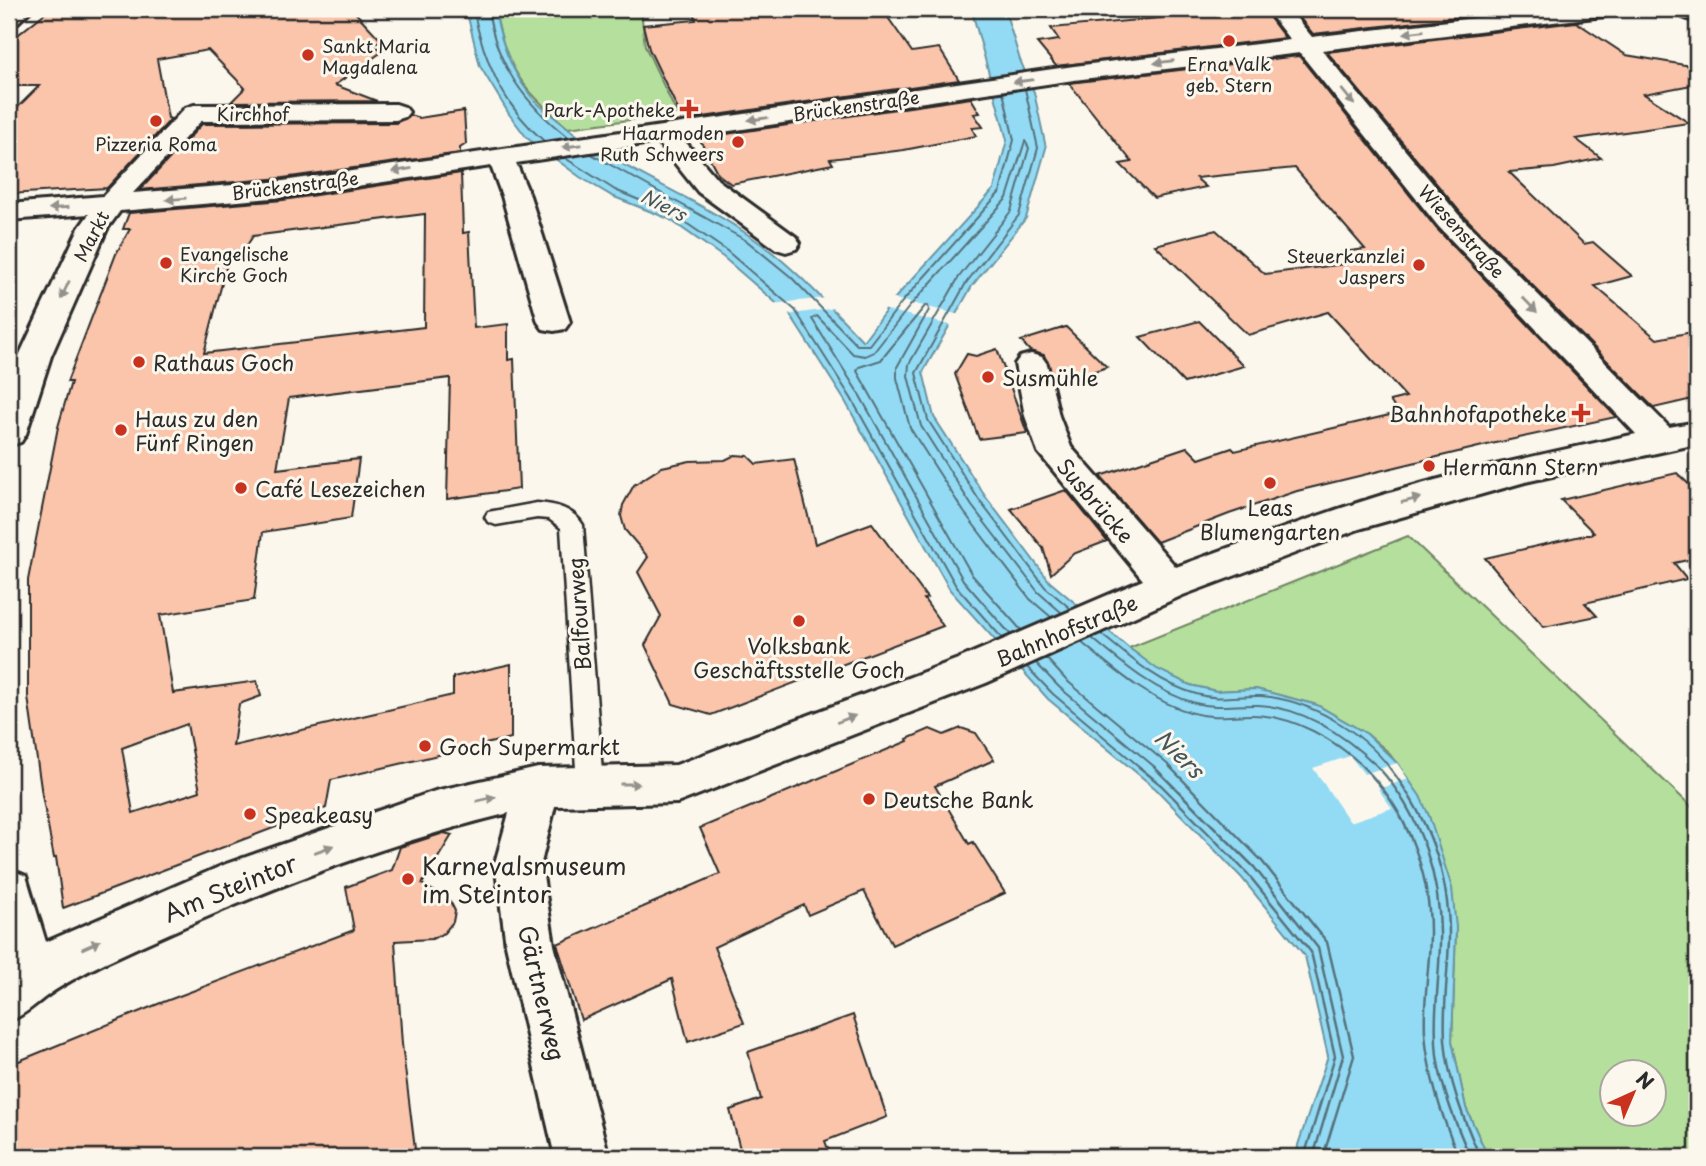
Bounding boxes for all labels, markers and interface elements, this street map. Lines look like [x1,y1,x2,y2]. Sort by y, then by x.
one-way arrow [1403,26,1425,37]
place label: Sankt Maria Magdalena [322,32,431,80]
marker: Erna Valk geb. Stern [1221,33,1237,49]
marker: Sankt Maria Magdalena [300,47,316,63]
place label: Erna Valk geb. Stern [1186,50,1272,98]
one-way arrow [1152,56,1174,67]
one-way arrow [1012,75,1034,86]
street label: Brückenstraße [791,83,921,127]
one-way arrow [1340,87,1355,105]
place label: Park-Apotheke [544,96,675,123]
street label: Kirchhof [217,100,291,127]
marker: Park-Apotheke [681,101,697,117]
marker: Pizzeria Roma [148,113,164,129]
one-way arrow [747,114,769,125]
place label: Haarmoden Ruth Schweers [600,119,724,167]
place label: Pizzeria Roma [95,130,217,157]
marker: Haarmoden Ruth Schweers [730,134,746,150]
one-way arrow [561,141,583,152]
street label: Brückenstraße [230,164,360,206]
one-way arrow [391,165,413,176]
street label: Wiesenstraße [1412,178,1512,284]
water label: Niers [637,181,694,228]
one-way arrow [165,194,187,205]
one-way arrow [48,203,70,214]
street label: Markt [67,206,115,266]
place label: Evangelische Kirche Goch [180,240,289,288]
place label: Steuerkanzlei Jaspers [1287,242,1405,290]
marker: Evangelische Kirche Goch [158,255,174,271]
marker: Steuerkanzlei Jaspers [1411,257,1427,273]
one-way arrow [59,280,71,300]
one-way arrow [1521,296,1538,313]
place label: Rathaus Goch [153,346,294,378]
marker: Rathaus Goch [131,354,147,370]
place label: Susmühle [1002,361,1099,393]
marker: Susmühle [980,369,996,385]
place label: Bahnhofapotheke [1389,397,1567,429]
place label: Haus zu den Fünf Ringen [135,402,258,458]
marker: Bahnhofapotheke [1573,405,1589,421]
marker: Haus zu den Fünf Ringen [113,422,129,438]
street label: Susbrücke [1050,450,1142,550]
place label: Hermann Stern [1443,450,1598,482]
marker: Hermann Stern [1421,458,1437,474]
place label: Café Lesezeichen [255,472,426,504]
marker: Leas Blumengarten [1262,475,1278,491]
marker: Café Lesezeichen [233,480,249,496]
place label: Leas Blumengarten [1200,491,1340,547]
one-way arrow [1400,494,1422,505]
street label: Balfourweg [558,556,598,672]
street label: Bahnhofstraße [990,586,1142,674]
marker: Volksbank Geschäftsstelle Goch [791,613,807,629]
place label: Volksbank Geschäftsstelle Goch [693,629,905,685]
one-way arrow [835,714,856,725]
water label: Niers [1147,720,1214,787]
place label: Goch Supermarkt [439,730,620,762]
marker: Goch Supermarkt [417,738,433,754]
one-way arrow [620,778,642,790]
place label: Deutsche Bank [883,783,1034,815]
marker: Deutsche Bank [861,791,877,807]
one-way arrow [475,793,497,804]
place label: Speakeasy [264,798,373,830]
marker: Speakeasy [242,806,258,822]
street label: Am Steintor [158,844,303,930]
one-way arrow [314,844,335,855]
place label: Karnevalsmuseum im Steintor [422,847,627,911]
marker: Karnevalsmuseum im Steintor [400,871,416,887]
street label: Gärtnerweg [510,922,576,1064]
one-way arrow [81,939,101,951]
north arrow [1598,1058,1668,1128]
text: N [1630,1065,1661,1095]

